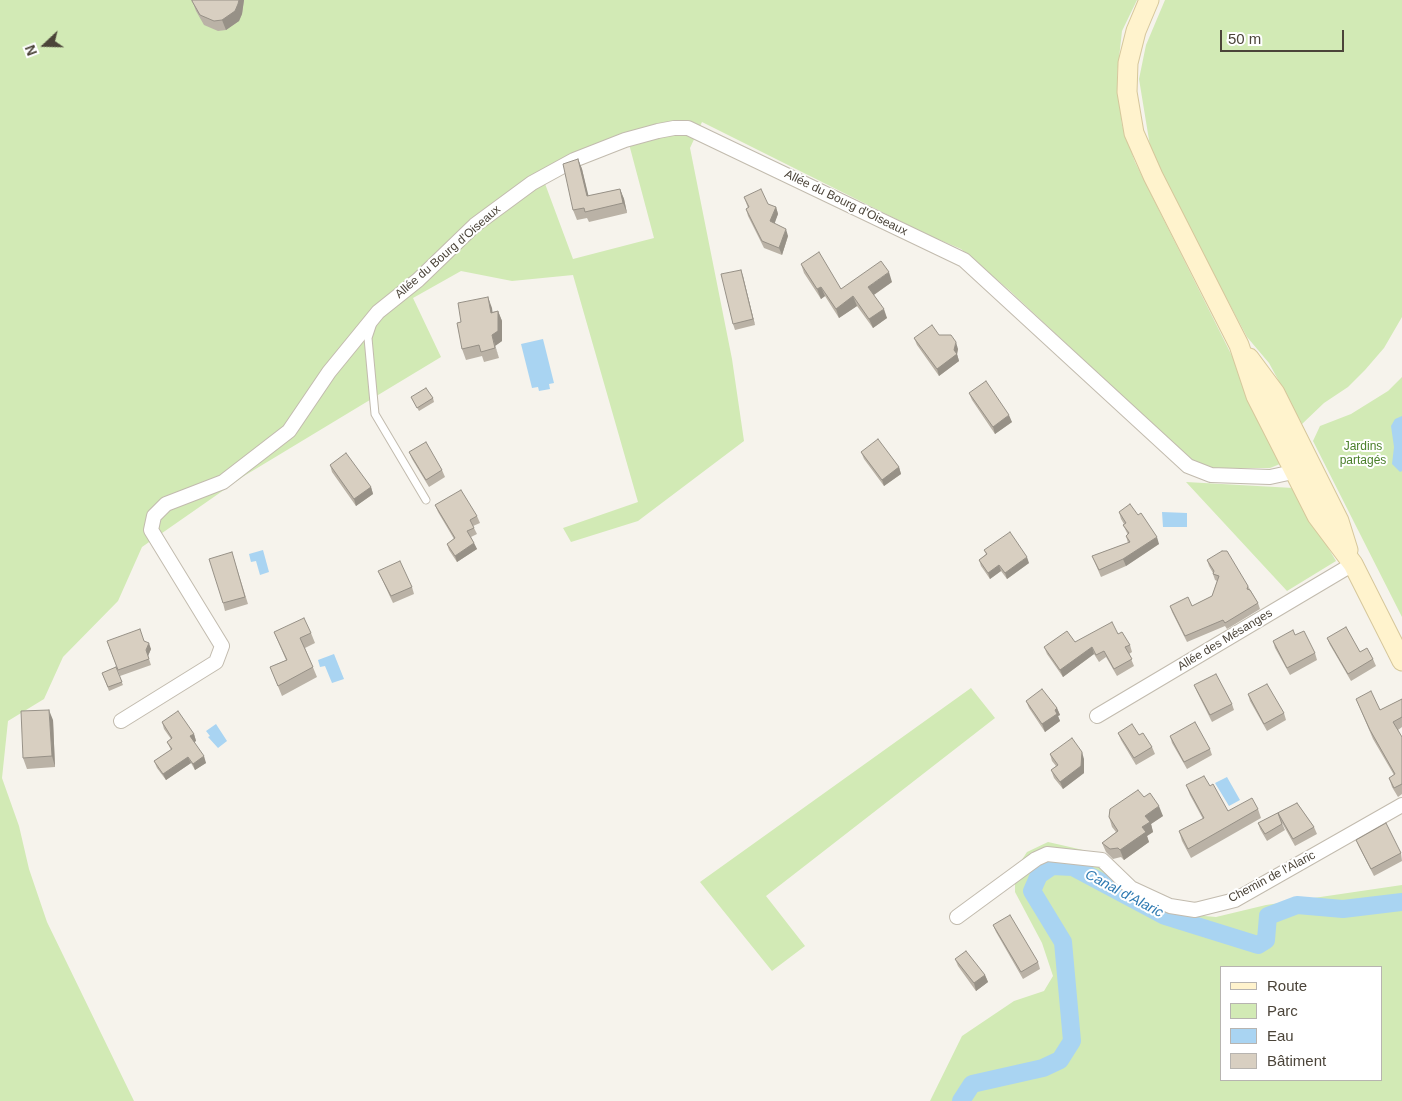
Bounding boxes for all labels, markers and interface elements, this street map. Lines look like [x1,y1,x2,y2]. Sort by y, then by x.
north arrow [20,20,70,70]
scale bar [1222,20,1346,52]
text: 50 m [1228,30,1261,47]
text: N [22,43,40,58]
street label: Allée du Bourg d'Oiseaux [782,167,910,239]
street label: Allée du Bourg d'Oiseaux [392,202,504,302]
park label: Jardins partagés [1340,440,1386,468]
street label: Allée des Mésanges [1175,606,1275,674]
street label: Chemin de l'Alaric [1226,848,1318,906]
water label: Canal d'Alaric [1082,866,1166,922]
legend [1220,966,1382,1081]
text: Route [1267,977,1307,994]
text: Parc [1267,1002,1298,1019]
text: Eau [1267,1027,1294,1044]
text: Bâtiment [1267,1052,1326,1069]

